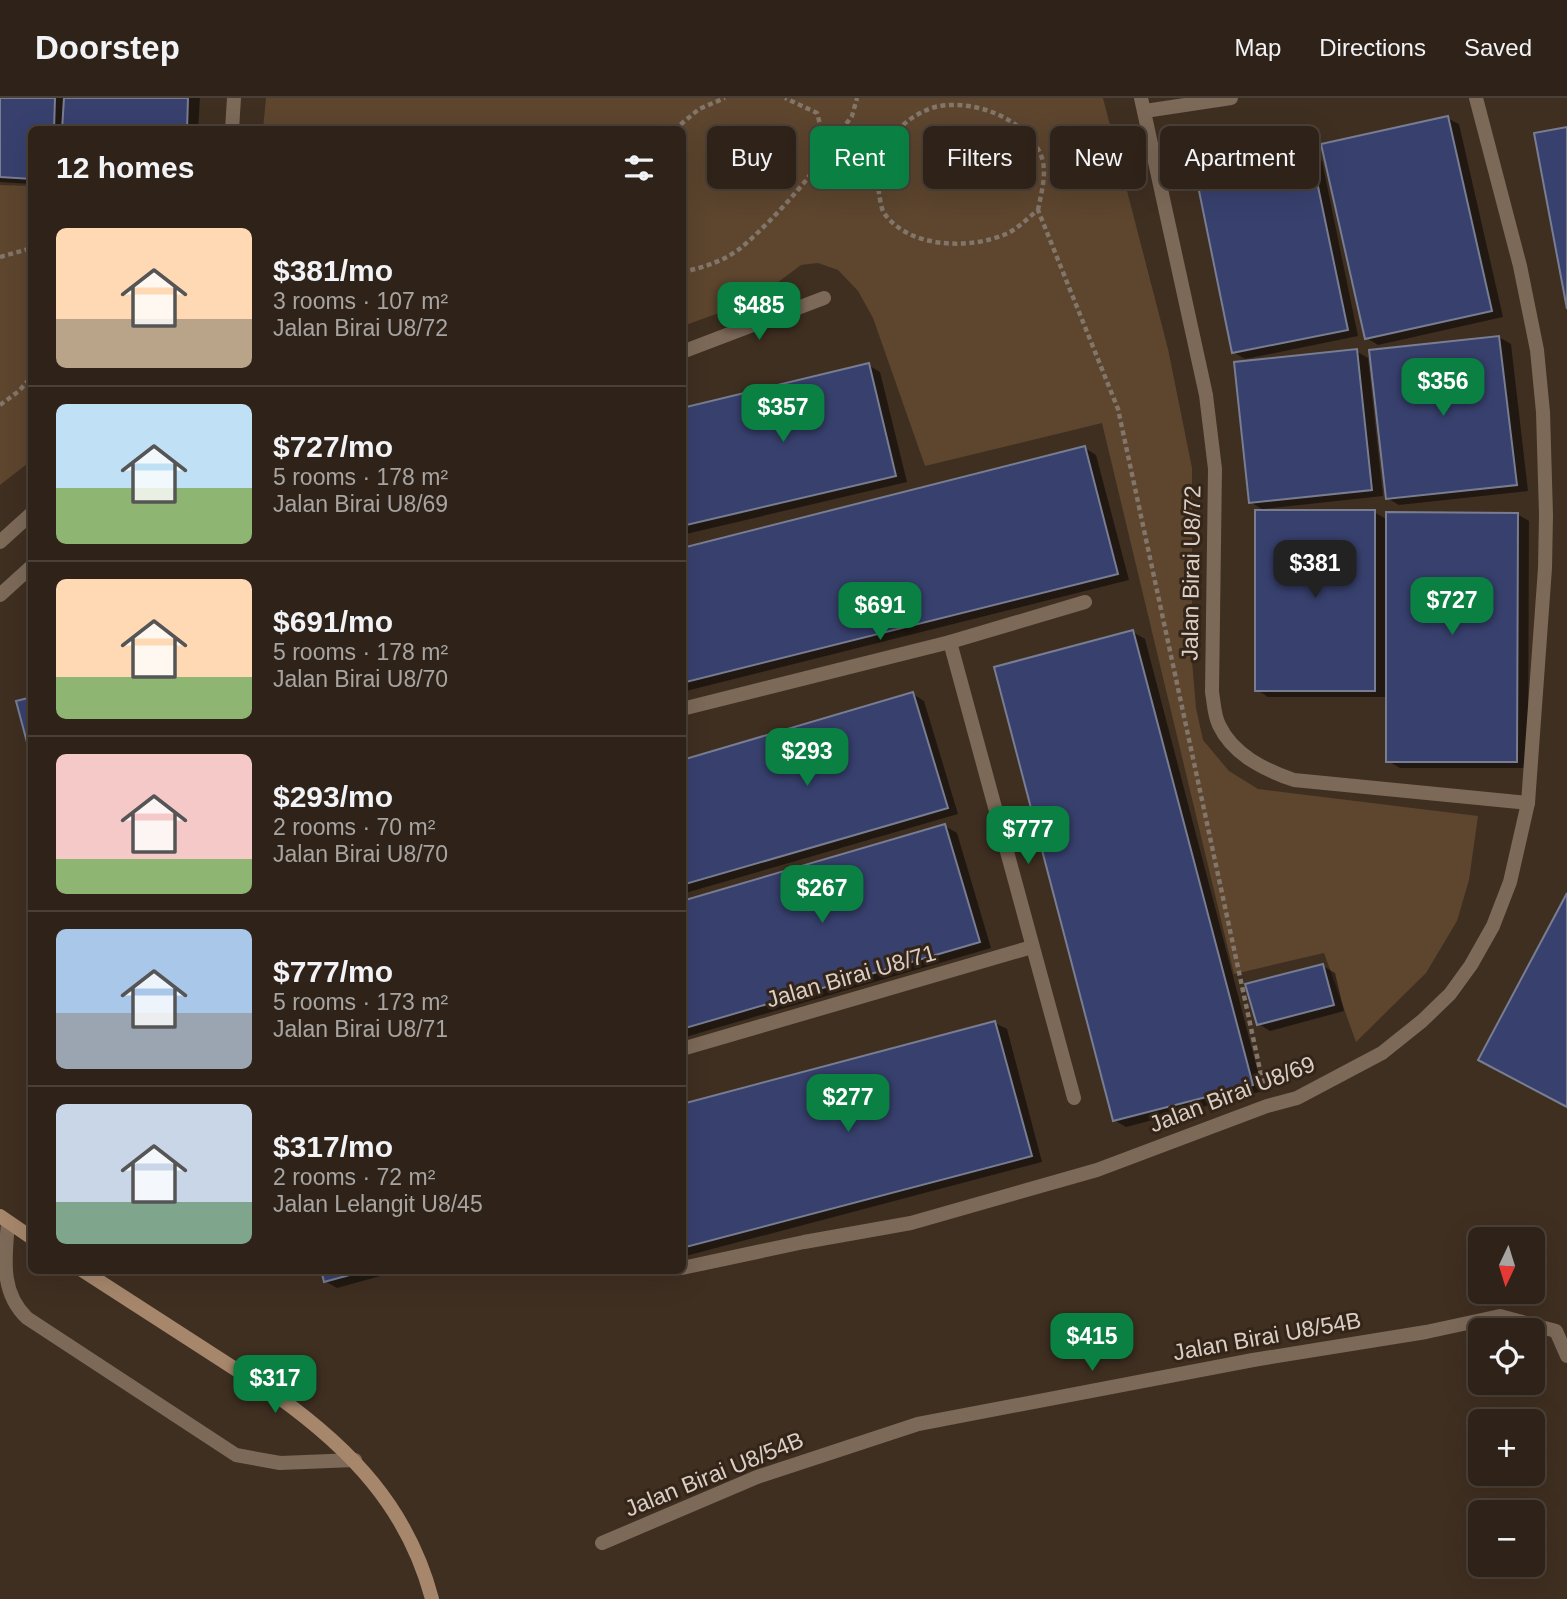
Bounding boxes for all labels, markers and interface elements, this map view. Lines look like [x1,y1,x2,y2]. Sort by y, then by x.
text: Doorstep [35,29,180,66]
text: Map [1235,34,1281,61]
text: Directions [1319,34,1426,61]
text: Saved [1464,34,1532,61]
chip: Buy [707,126,796,189]
chip: Rent [810,126,909,189]
chip: Filters [923,126,1036,189]
chip: New [1050,126,1146,189]
chip: Apartment [1160,126,1319,189]
icon: filters [620,149,658,187]
text: 12 homes [56,151,194,184]
text: $381/mo [273,254,393,287]
icon: home [112,256,196,340]
pin: $485 [718,282,800,342]
text: 3 rooms · 107 m² [273,288,448,314]
text: $485 [733,292,785,318]
text: Jalan Birai U8/72 [273,315,448,341]
pin: $356 [1402,358,1484,418]
text: $356 [1417,368,1469,394]
pin: $357 [742,384,824,444]
text: $357 [757,394,809,420]
text: $727/mo [273,430,393,463]
icon: home [112,432,196,516]
text: 5 rooms · 178 m² [273,464,448,490]
street label: Jalan Birai U8/72 [1176,485,1206,661]
text: Jalan Birai U8/69 [273,491,448,517]
pin: $381 [1274,540,1356,600]
text: $381 [1289,550,1341,576]
pin: $727 [1411,578,1493,637]
pin: $691 [839,582,921,642]
text: $727 [1426,587,1478,613]
text: $691 [854,592,906,618]
text: $691/mo [273,605,393,638]
icon: home [112,607,196,691]
text: 5 rooms · 178 m² [273,639,448,665]
text: Jalan Birai U8/70 [273,666,448,692]
pin: $293 [766,728,848,788]
text: $293 [781,738,833,764]
text: $293/mo [273,780,393,813]
icon: home [112,782,196,866]
pin: $777 [987,806,1069,866]
text: 2 rooms · 70 m² [273,814,435,840]
text: $777 [1002,816,1054,842]
text: Jalan Birai U8/70 [273,841,448,867]
pin: $267 [781,866,863,925]
text: $267 [796,875,848,901]
street label: Jalan Birai U8/71 [763,939,939,1013]
text: $777/mo [273,955,393,988]
icon: home [112,957,196,1041]
text: 5 rooms · 173 m² [273,989,448,1015]
text: Jalan Birai U8/71 [273,1016,448,1042]
street label: Jalan Birai U8/69 [1146,1050,1318,1138]
pin: $277 [807,1074,889,1134]
text: $277 [822,1084,874,1110]
text: $317/mo [273,1130,393,1163]
icon: home [112,1132,196,1216]
text: 2 rooms · 72 m² [273,1164,435,1190]
text: Jalan Lelangit U8/45 [273,1191,483,1217]
north arrow [1468,1227,1545,1304]
map controls [1468,1227,1545,1577]
street label: Jalan Birai U8/54B [1171,1307,1363,1365]
pin: $415 [1051,1314,1133,1373]
button: locate [1468,1318,1545,1395]
text: $415 [1066,1323,1118,1349]
pin: $317 [234,1356,316,1415]
text: $317 [249,1365,301,1391]
button: + [1468,1409,1545,1486]
street label: Jalan Birai U8/54B [621,1426,807,1522]
button: − [1468,1500,1545,1577]

